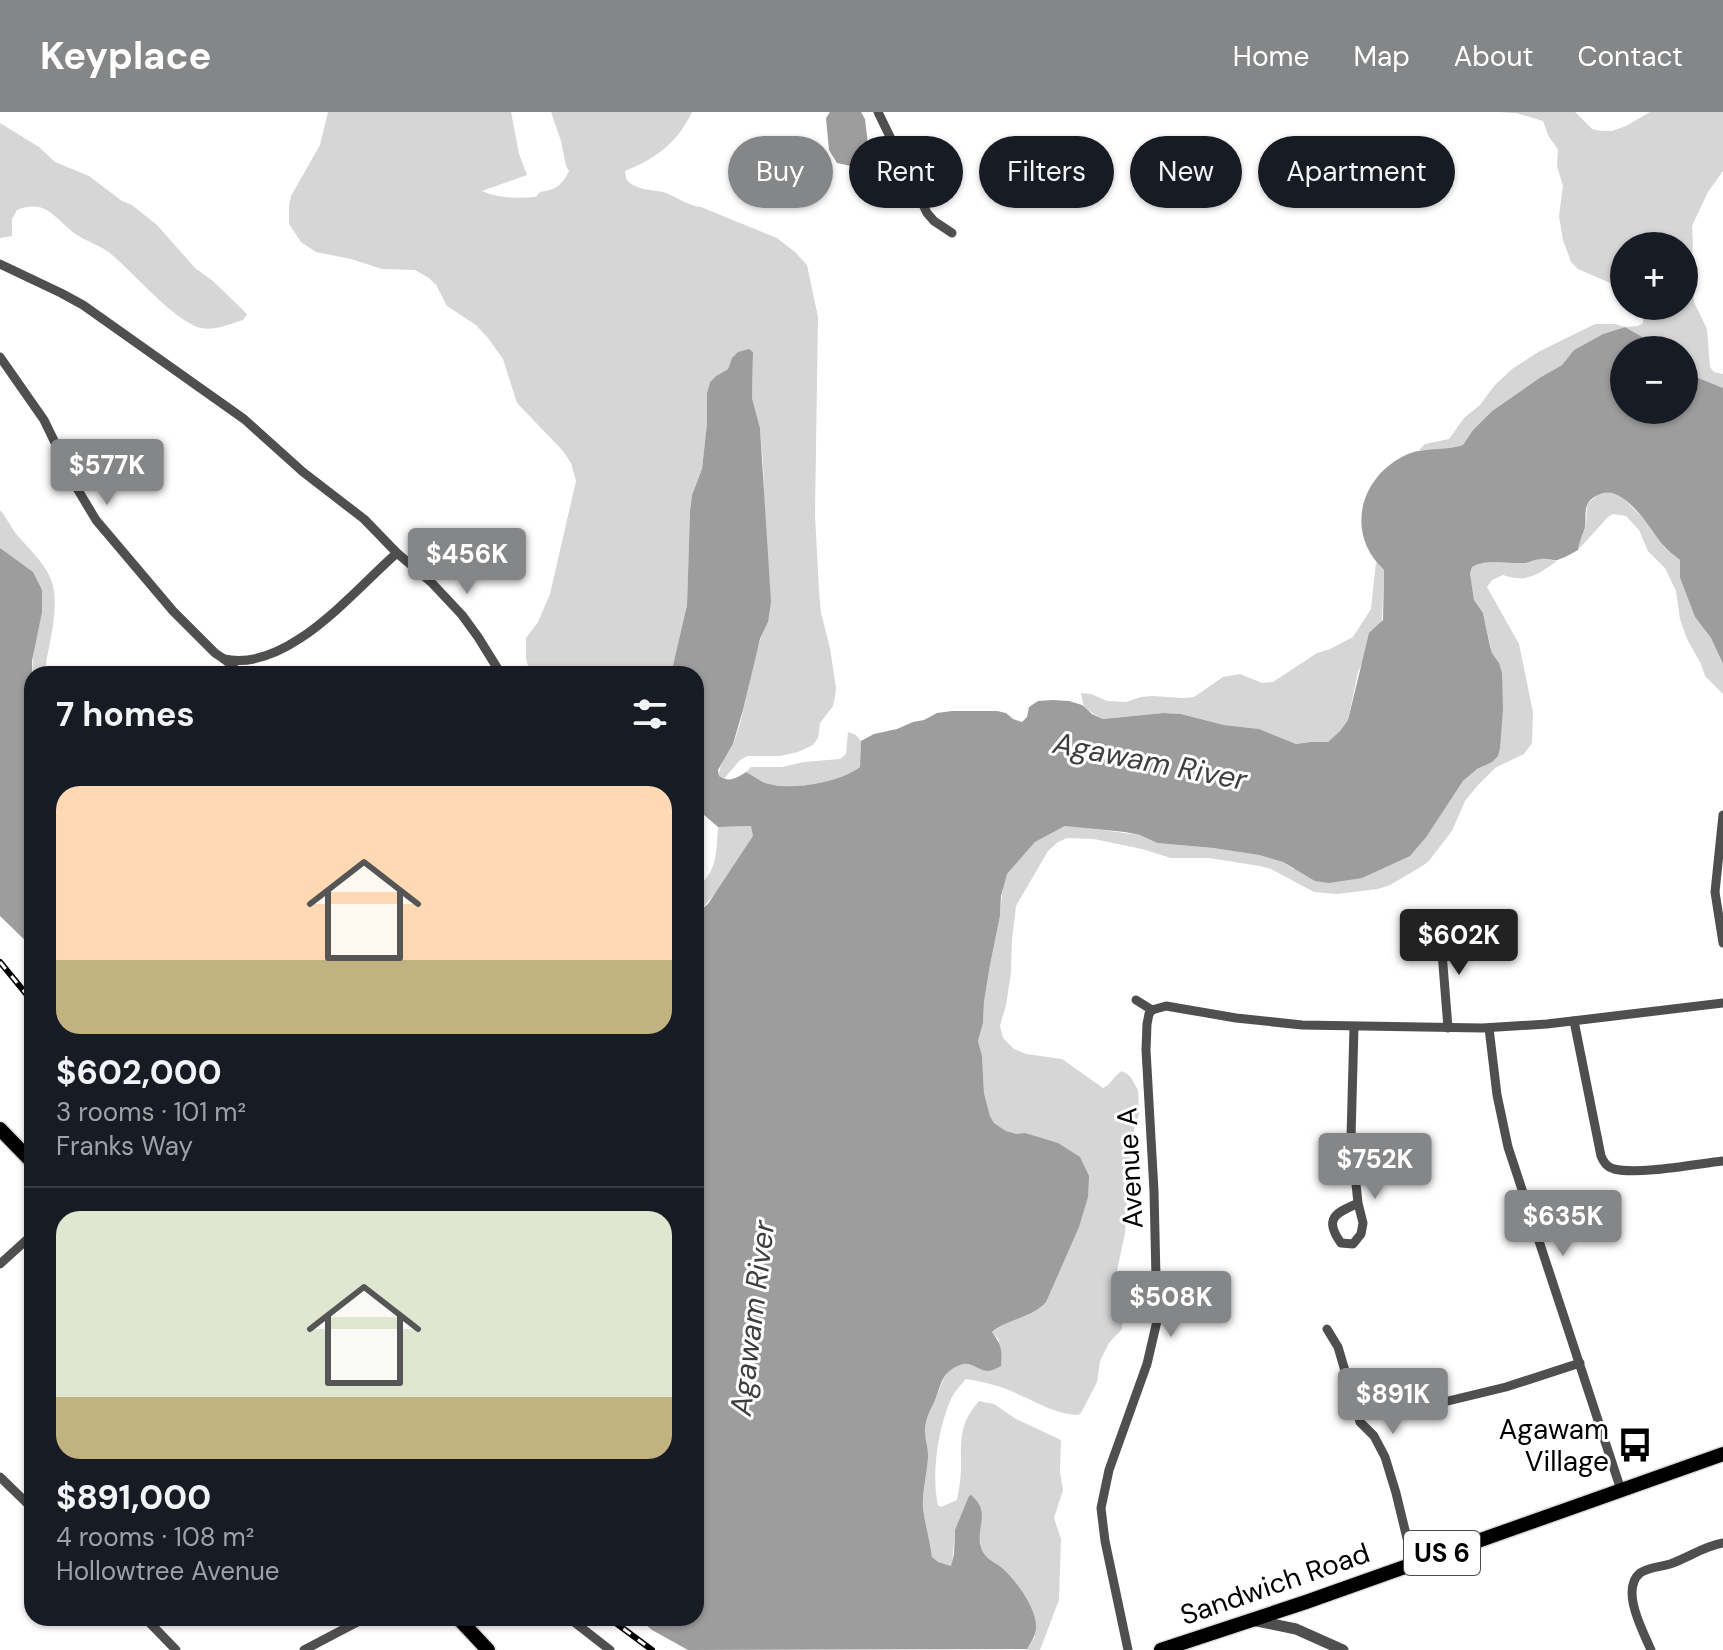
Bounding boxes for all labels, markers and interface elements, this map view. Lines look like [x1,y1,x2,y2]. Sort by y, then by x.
text: Keyplace [40,31,211,81]
text: Home [1233,38,1309,75]
text: Map [1353,38,1410,75]
text: About [1454,38,1533,75]
text: Contact [1577,38,1683,75]
chip: Buy [728,136,833,208]
chip: Rent [849,136,963,208]
chip: Filters [979,136,1114,208]
chip: New [1130,136,1242,208]
chip: Apartment [1258,136,1455,208]
map controls [1610,232,1698,424]
button: + [1610,232,1698,320]
button: − [1610,336,1698,424]
pin: $577K [51,439,163,507]
text: $577K [69,448,145,482]
pin: $456K [411,528,523,596]
text: $456K [426,537,508,571]
text: 7 homes [56,692,195,737]
icon: filters [628,692,672,736]
water label: Agawam River [1049,723,1251,799]
icon: home [292,838,436,982]
pin: $602K [1403,909,1515,977]
text: $602K [1418,918,1500,952]
text: $602,000 [56,1050,222,1095]
text: 3 rooms · 101 m² [56,1095,246,1129]
street label: Avenue A [1108,1107,1152,1229]
text: Franks Way [56,1129,193,1163]
pin: $752K [1319,1133,1431,1201]
text: $752K [1336,1142,1414,1176]
pin: $635K [1507,1190,1619,1258]
text: $635K [1522,1199,1604,1233]
water label: Agawam River [721,1217,783,1419]
icon: home [292,1263,436,1407]
pin: $508K [1115,1271,1227,1339]
text: $508K [1129,1280,1213,1314]
pin: $891K [1337,1368,1449,1436]
text: $891K [1356,1377,1430,1411]
place label: Agawam Village [1499,1411,1609,1480]
bus stop icon: Agawam Village [1616,1426,1654,1464]
text: $891,000 [56,1475,211,1520]
text: 4 rooms · 108 m² [56,1520,254,1554]
road number: US 6 [1404,1531,1480,1575]
street label: Sandwich Road [1175,1534,1375,1634]
text: Hollowtree Avenue [56,1554,280,1588]

